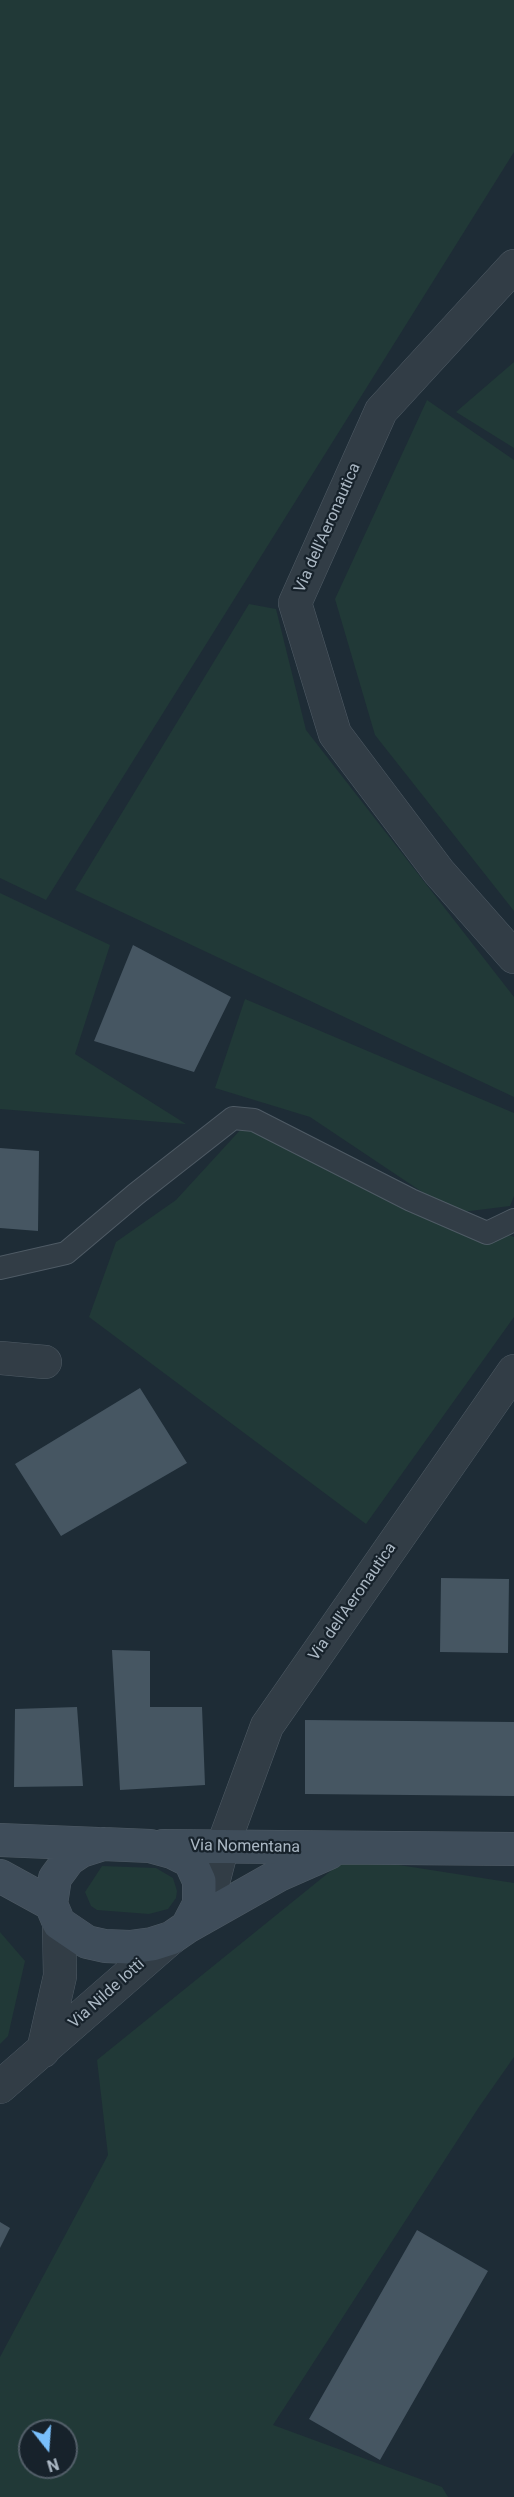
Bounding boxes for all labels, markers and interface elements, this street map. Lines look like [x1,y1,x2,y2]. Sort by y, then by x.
street label: Via dell'Aeronautica [291,460,365,596]
street label: Via dell'Aeronautica [305,1539,401,1665]
street label: Via Nomentana [190,1836,300,1858]
street label: Via Nilde Iotti [65,1955,149,2033]
north arrow [18,2419,78,2479]
text: N [45,2454,61,2476]

